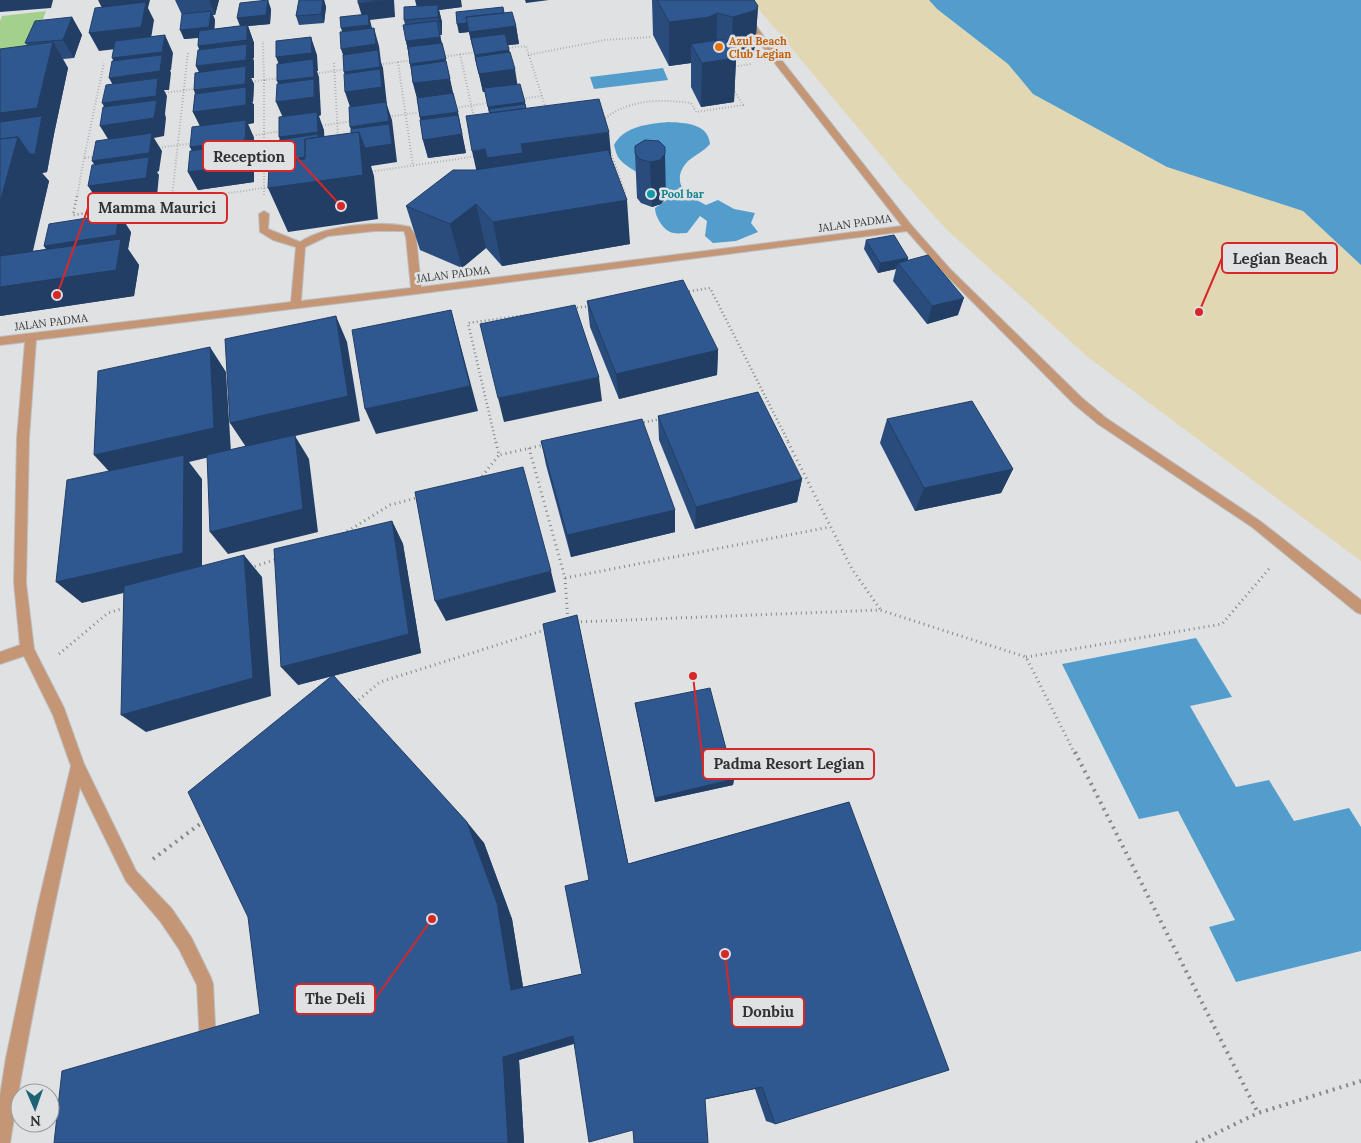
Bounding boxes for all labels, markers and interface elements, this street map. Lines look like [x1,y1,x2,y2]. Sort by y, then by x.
place label: Azul Beach Club Legian [729,34,791,61]
marker: Azul Beach Club Legian [713,41,725,53]
callout: Reception [203,141,295,171]
text: Reception [213,147,286,166]
place label: Pool bar [661,187,705,201]
marker: Pool bar [645,188,657,200]
callout: Mamma Maurici [88,193,227,223]
text: Mamma Maurici [98,198,216,217]
street label: JALAN PADMA [817,211,894,235]
callout: Legian Beach [1222,243,1337,273]
text: Legian Beach [1233,249,1328,268]
street label: JALAN PADMA [415,262,491,286]
street label: JALAN PADMA [13,310,89,334]
callout: Padma Resort Legian [703,749,874,779]
text: Padma Resort Legian [713,754,865,773]
callout: The Deli [295,984,375,1014]
text: The Deli [305,989,365,1008]
callout: Donbiu [732,997,804,1027]
text: Donbiu [742,1002,794,1021]
north arrow [10,1083,60,1133]
text: N [30,1112,41,1130]

